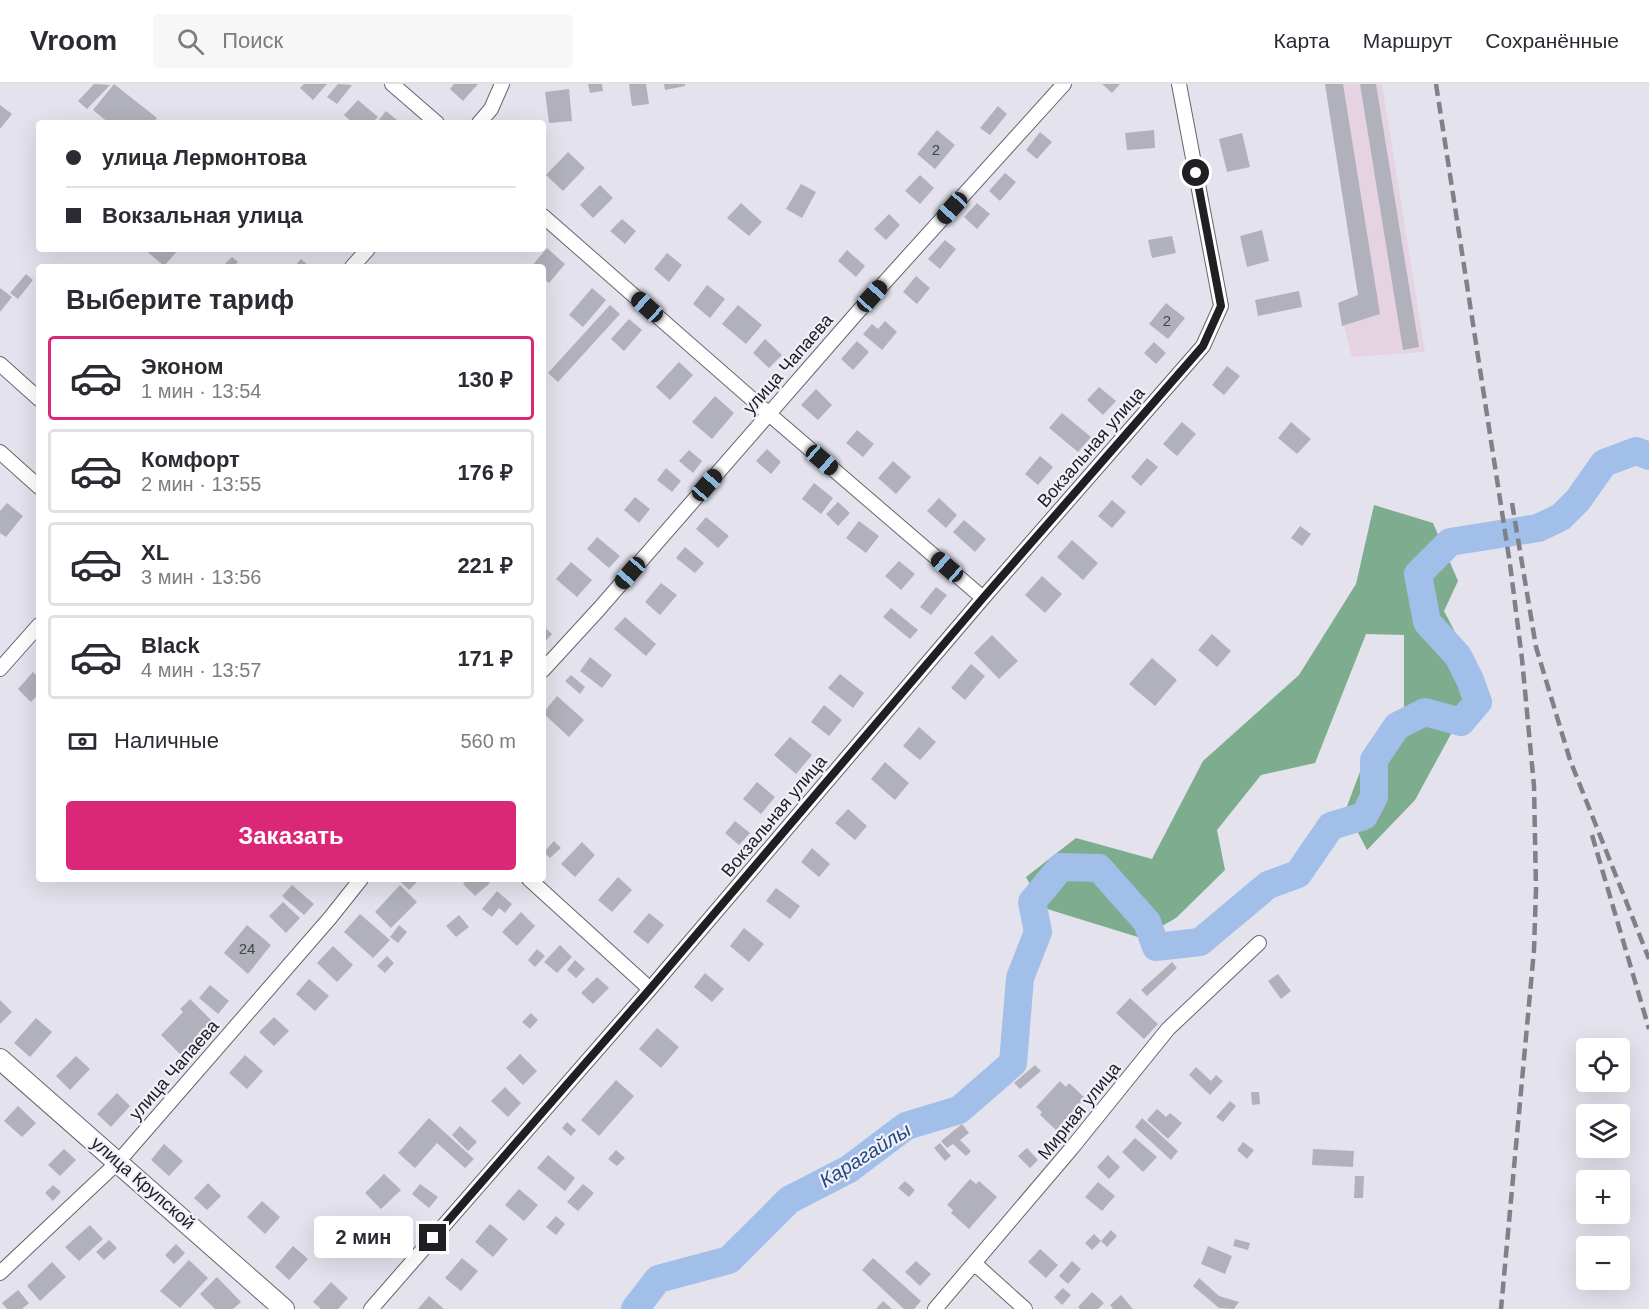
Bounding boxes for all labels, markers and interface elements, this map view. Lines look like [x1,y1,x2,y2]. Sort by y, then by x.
search box [153,14,573,68]
text: Vroom [30,25,117,56]
icon: search [174,25,207,58]
text: Поиск [222,28,283,53]
text: Карта [1274,29,1330,52]
text: Маршрут [1363,29,1452,52]
text: Сохранённые [1485,29,1619,52]
house number: 2 [932,141,940,158]
text: улица Лермонтова [102,145,307,170]
route start [1182,159,1209,186]
car [933,189,971,227]
text: Вокзальная улица [102,203,303,228]
car [853,277,891,315]
text: Выберите тариф [66,285,294,315]
car [628,288,666,326]
street label: улица Чапаева [739,309,837,418]
house number: 2 [1163,312,1171,329]
icon: car [69,351,123,405]
text: Эконом [141,354,224,379]
text: 130 ₽ [457,367,513,392]
text: 1 мин · 13:54 [141,380,261,402]
street label: Вокзальная улица [1033,382,1149,511]
car [803,441,841,479]
icon: car [69,444,123,498]
text: Комфорт [141,447,240,472]
text: 176 ₽ [457,460,513,485]
car [688,466,726,504]
text: 2 мин · 13:55 [141,473,261,495]
icon: car [69,537,123,591]
text: XL [141,540,169,565]
car [928,548,966,586]
text: 221 ₽ [457,553,513,578]
car [611,554,649,592]
text: 3 мин · 13:56 [141,566,261,588]
icon: car [69,630,123,684]
text: Black [141,633,200,658]
text: 171 ₽ [457,646,513,671]
text: 4 мин · 13:57 [141,659,261,681]
icon: cash [66,725,99,758]
text: Наличные [114,728,219,753]
text: 560 m [460,730,516,752]
street label: Вокзальная улица [717,750,831,881]
button: Заказать [66,801,516,870]
house number: 24 [239,940,255,957]
street label: улица Чапаева [125,1015,223,1124]
map controls [1576,1038,1630,1290]
button: locate [1576,1038,1630,1092]
street label: Мирная улица [1034,1058,1125,1164]
button: layers [1576,1104,1630,1158]
water label: Карагайлы [815,1118,915,1192]
street label: улица Крупской [87,1133,199,1233]
button: + [1576,1170,1630,1224]
callout: 2 мин [313,1217,412,1259]
route end [419,1224,446,1251]
text: 2 мин [336,1226,391,1248]
button: − [1576,1236,1630,1290]

